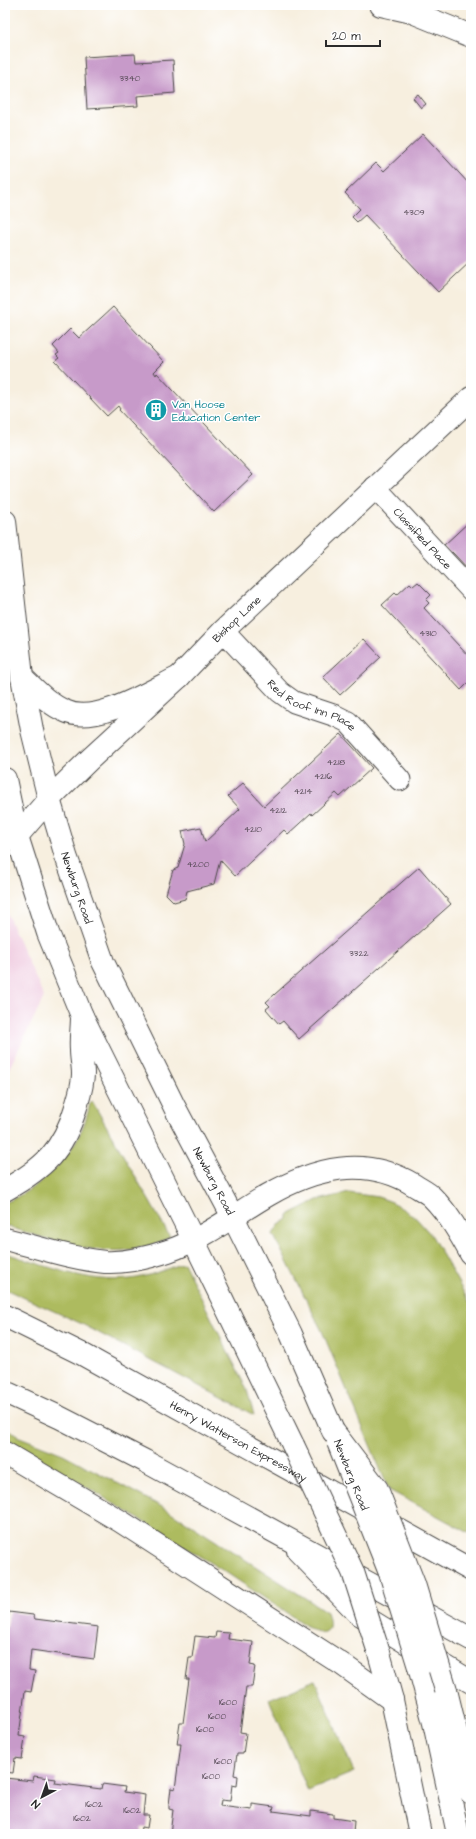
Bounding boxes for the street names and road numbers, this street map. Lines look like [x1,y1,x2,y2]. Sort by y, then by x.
street label: Classified Place [390,504,455,572]
street label: Bishop Lane [209,592,264,645]
street label: Red Roof Inn Place [264,676,360,734]
street label: Newburg Road [58,850,97,926]
street label: Newburg Road [190,1144,238,1218]
street label: Henry Watterson Expressway [167,1397,310,1486]
street label: Newburg Road [329,1437,372,1513]

